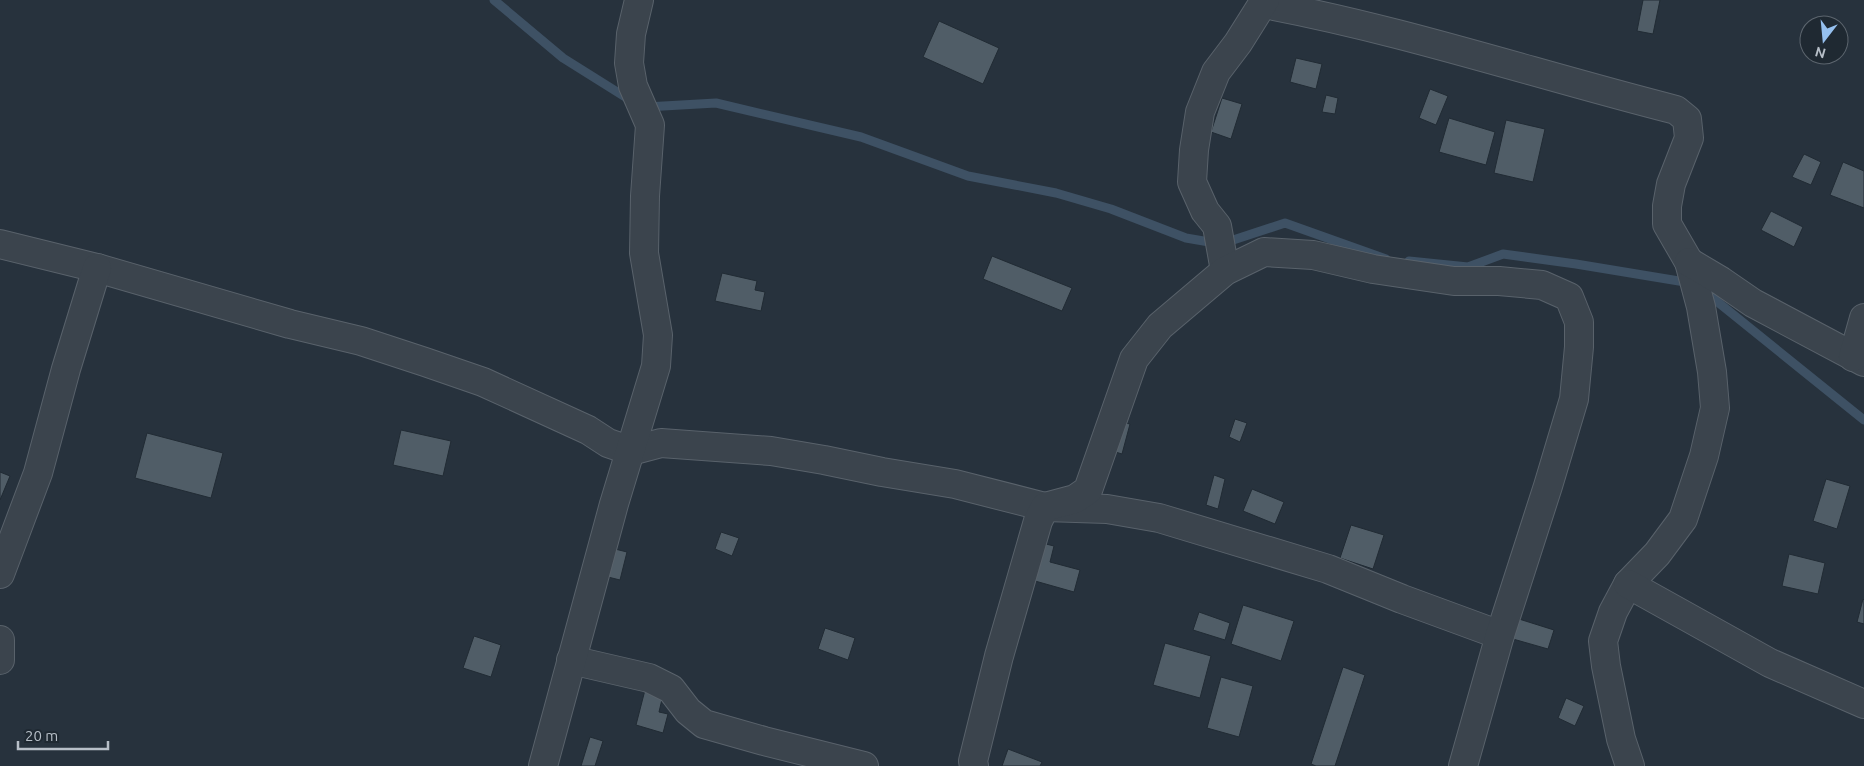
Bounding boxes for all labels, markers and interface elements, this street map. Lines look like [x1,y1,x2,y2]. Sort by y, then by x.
north arrow [1799,15,1849,65]
text: N [1813,43,1828,62]
scale bar [18,718,108,750]
text: 20 m [25,727,58,744]

